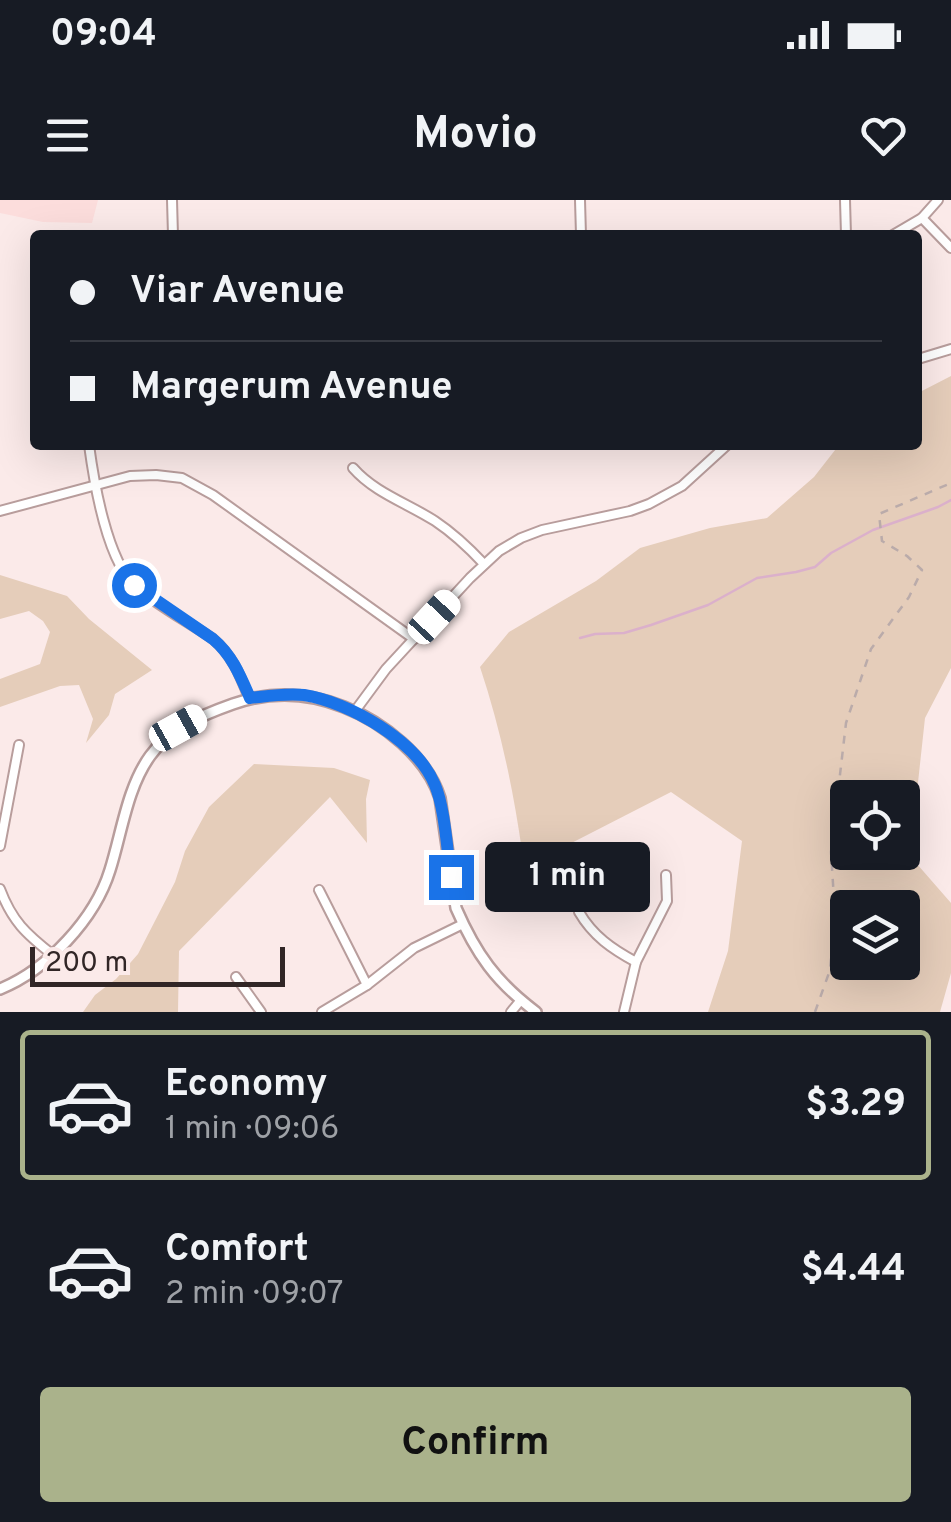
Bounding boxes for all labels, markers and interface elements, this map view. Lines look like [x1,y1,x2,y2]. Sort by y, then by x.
text: 09:04 [50,11,157,60]
text: Movio [413,107,538,164]
icon: menu [40,108,95,163]
icon: heart [856,108,911,163]
text: Viar Avenue [130,268,345,317]
text: Margerum Avenue [130,364,453,413]
route start [112,563,157,608]
car [403,585,465,649]
car [144,700,212,756]
map controls [830,780,920,980]
button: locate [830,780,920,870]
callout: 1 min [486,842,651,912]
route end [429,855,474,900]
text: 1 min [529,857,606,897]
button: layers [830,890,920,980]
scale bar [30,942,285,986]
text: 200 m [45,946,128,982]
icon: car [45,1060,135,1150]
text: Economy [165,1061,327,1110]
text: $3.29 [805,1081,906,1130]
text: 1 min · 09:06 [165,1110,339,1150]
icon: car [45,1225,135,1315]
text: Comfort [165,1226,309,1275]
text: $4.44 [801,1246,906,1295]
text: 2 min · 09:07 [165,1275,344,1315]
button: Confirm [40,1387,911,1502]

